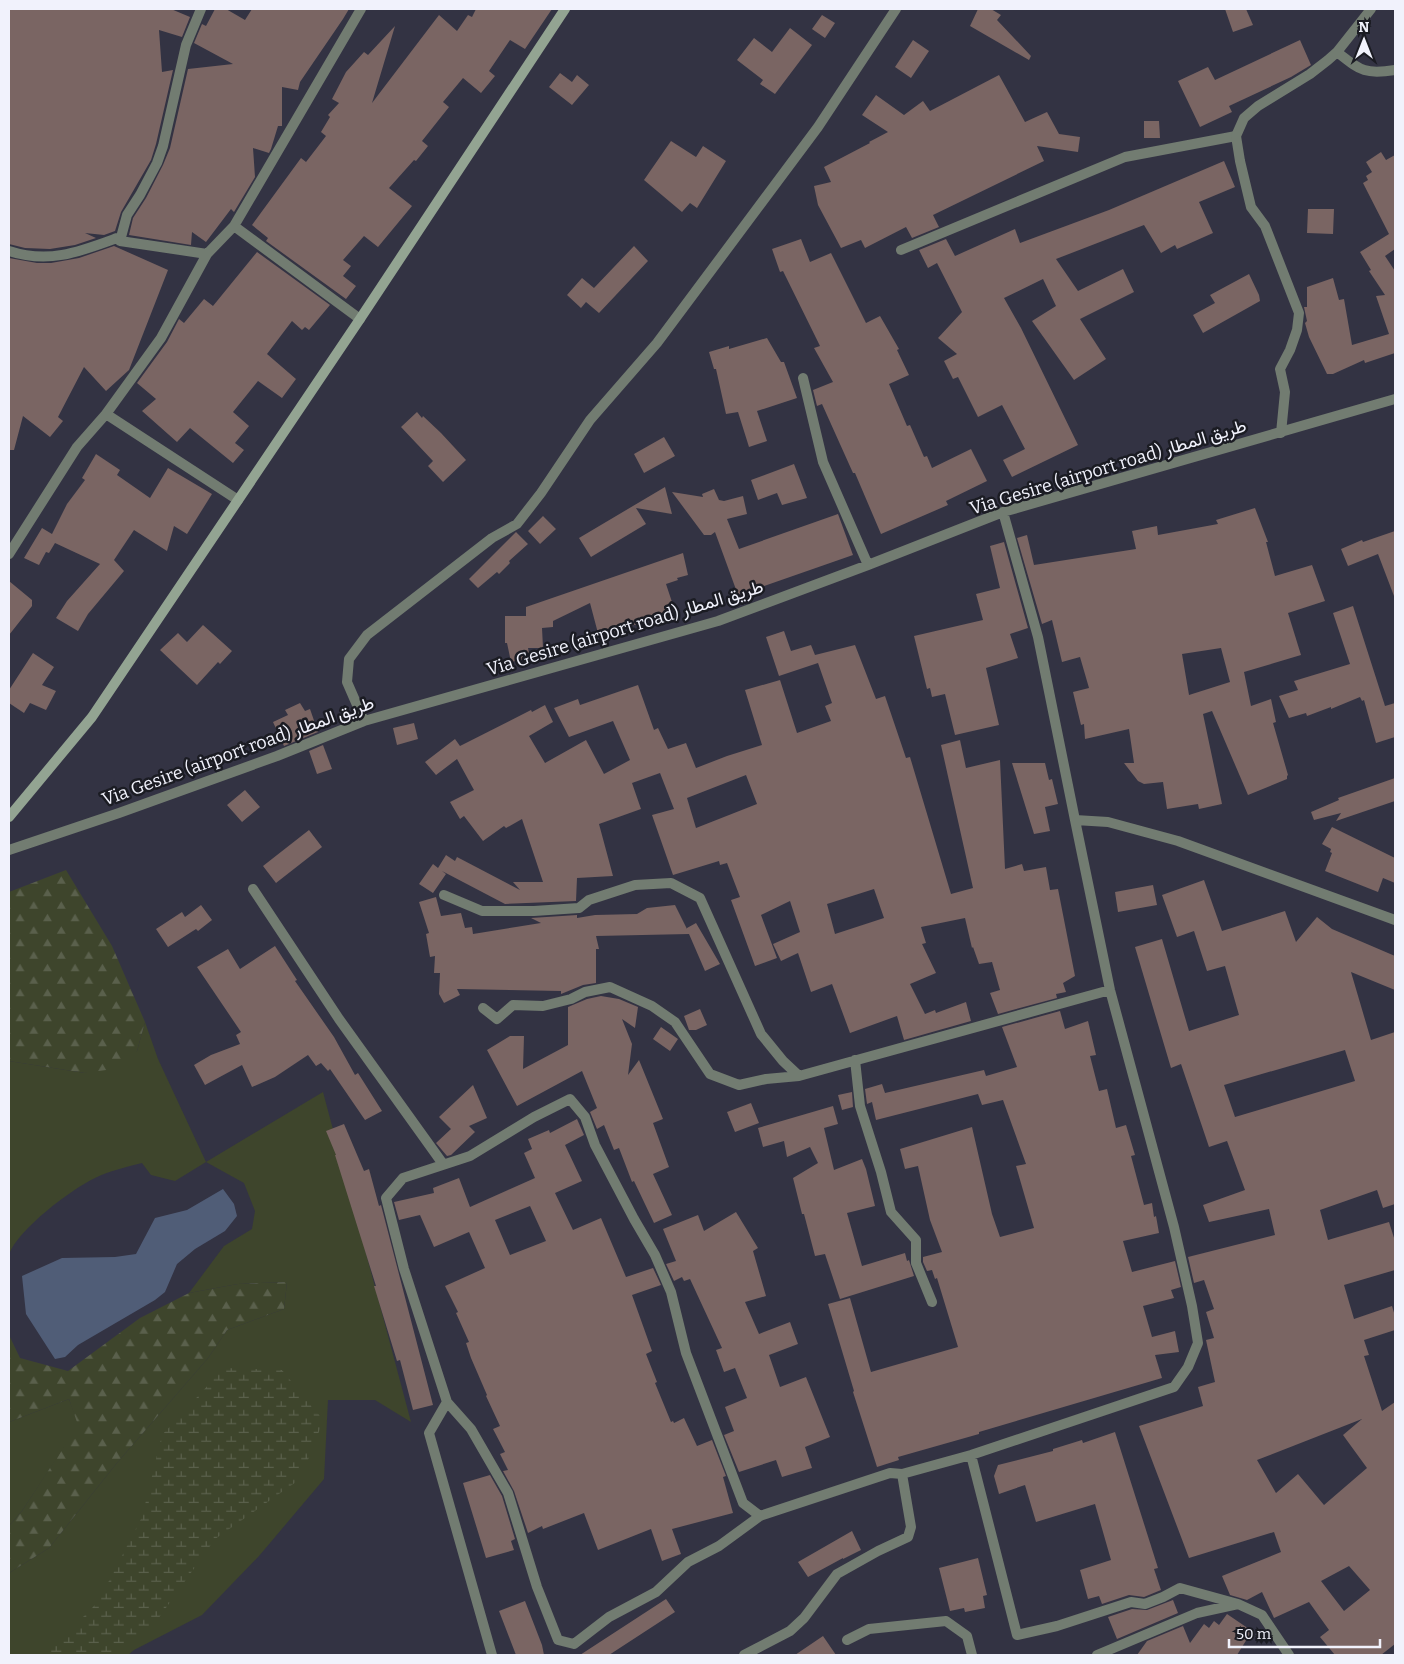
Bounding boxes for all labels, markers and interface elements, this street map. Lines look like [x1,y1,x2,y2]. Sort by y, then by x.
north arrow [1339,15,1389,65]
text: N [1359,19,1370,36]
street label: Via Gesire (airport road) طريق المطار [967,414,1249,520]
street label: Via Gesire (airport road) طريق المطار [484,575,766,681]
street label: Via Gesire (airport road) طريق المطار [99,691,377,811]
scale bar [1229,1616,1380,1648]
text: 50 m [1236,1625,1272,1643]

